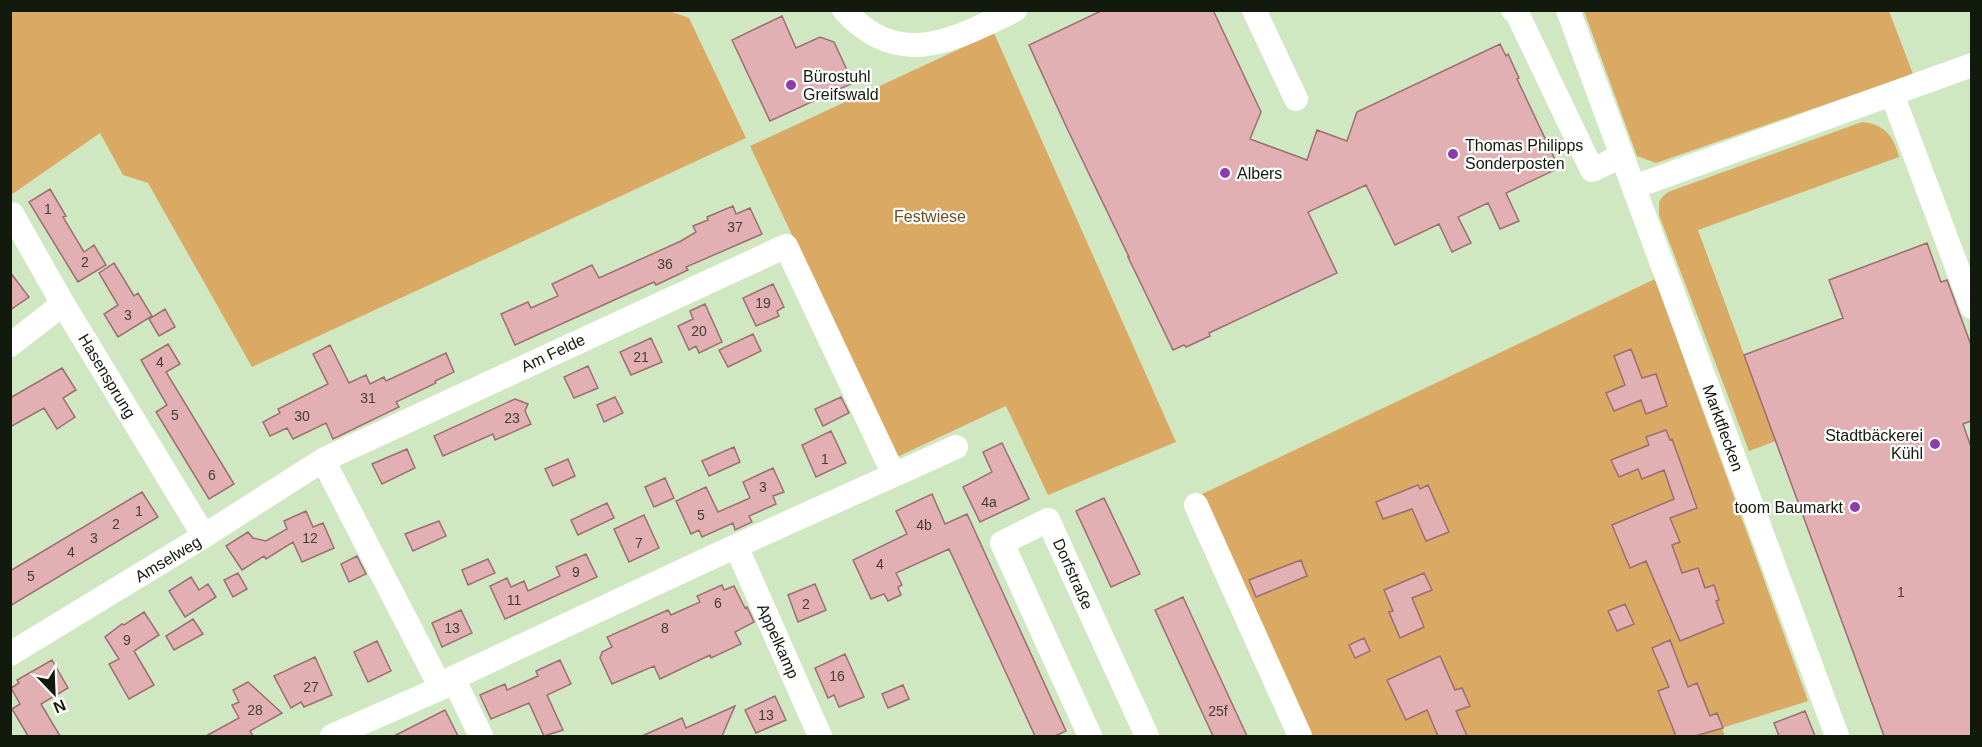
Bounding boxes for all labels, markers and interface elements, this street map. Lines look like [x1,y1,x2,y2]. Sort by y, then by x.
place label: Bürostuhl Greifswald [803,68,879,103]
marker: Bürostuhl Greifswald [784,78,798,92]
place label: Thomas Philipps Sonderposten [1465,137,1583,172]
marker: Thomas Philipps Sonderposten [1446,147,1460,161]
place label: Albers [1237,165,1282,182]
marker: Albers [1218,166,1232,180]
house number: 1 [44,201,52,217]
park label: Festwiese [894,208,966,225]
house number: 37 [727,219,743,235]
house number: 2 [81,254,89,270]
house number: 36 [657,256,673,272]
house number: 19 [755,295,771,311]
house number: 3 [124,307,132,323]
house number: 20 [691,323,707,339]
street label: Hasensprung [75,331,139,421]
street label: Am Felde [518,331,588,375]
house number: 21 [633,349,649,365]
house number: 4 [156,354,164,370]
street label: Marktflecken [1700,382,1746,474]
house number: 31 [360,390,376,406]
house number: 5 [171,407,179,423]
house number: 30 [294,408,310,424]
house number: 23 [504,410,520,426]
place label: Stadtbäckerei Kühl [1825,427,1923,462]
marker: Stadtbäckerei Kühl [1928,437,1942,451]
house number: 1 [821,451,829,467]
house number: 6 [208,467,216,483]
house number: 3 [759,479,767,495]
house number: 4a [981,494,997,510]
place label: toom Baumarkt [1735,499,1844,516]
marker: toom Baumarkt [1848,500,1862,514]
house number: 1 [135,503,143,519]
house number: 5 [697,507,705,523]
house number: 2 [112,516,120,532]
house number: 4b [916,517,932,533]
house number: 3 [90,530,98,546]
house number: 12 [302,530,318,546]
street label: Amselweg [132,533,204,585]
house number: 7 [635,535,643,551]
street label: Dorfstraße [1050,536,1096,612]
house number: 4 [67,544,75,560]
house number: 4 [876,556,884,572]
house number: 9 [572,564,580,580]
house number: 5 [27,568,35,584]
house number: 1 [1897,584,1905,600]
house number: 11 [507,592,521,608]
house number: 6 [714,595,722,611]
house number: 2 [802,596,810,612]
street label: Appelkamp [754,601,802,681]
house number: 13 [444,620,460,636]
house number: 8 [661,620,669,636]
house number: 9 [123,632,131,648]
north arrow [24,663,84,723]
house number: 16 [829,668,845,684]
house number: 27 [303,679,319,695]
text: N [51,696,68,716]
house number: 28 [247,702,263,718]
house number: 25f [1208,703,1228,719]
house number: 13 [758,707,774,723]

